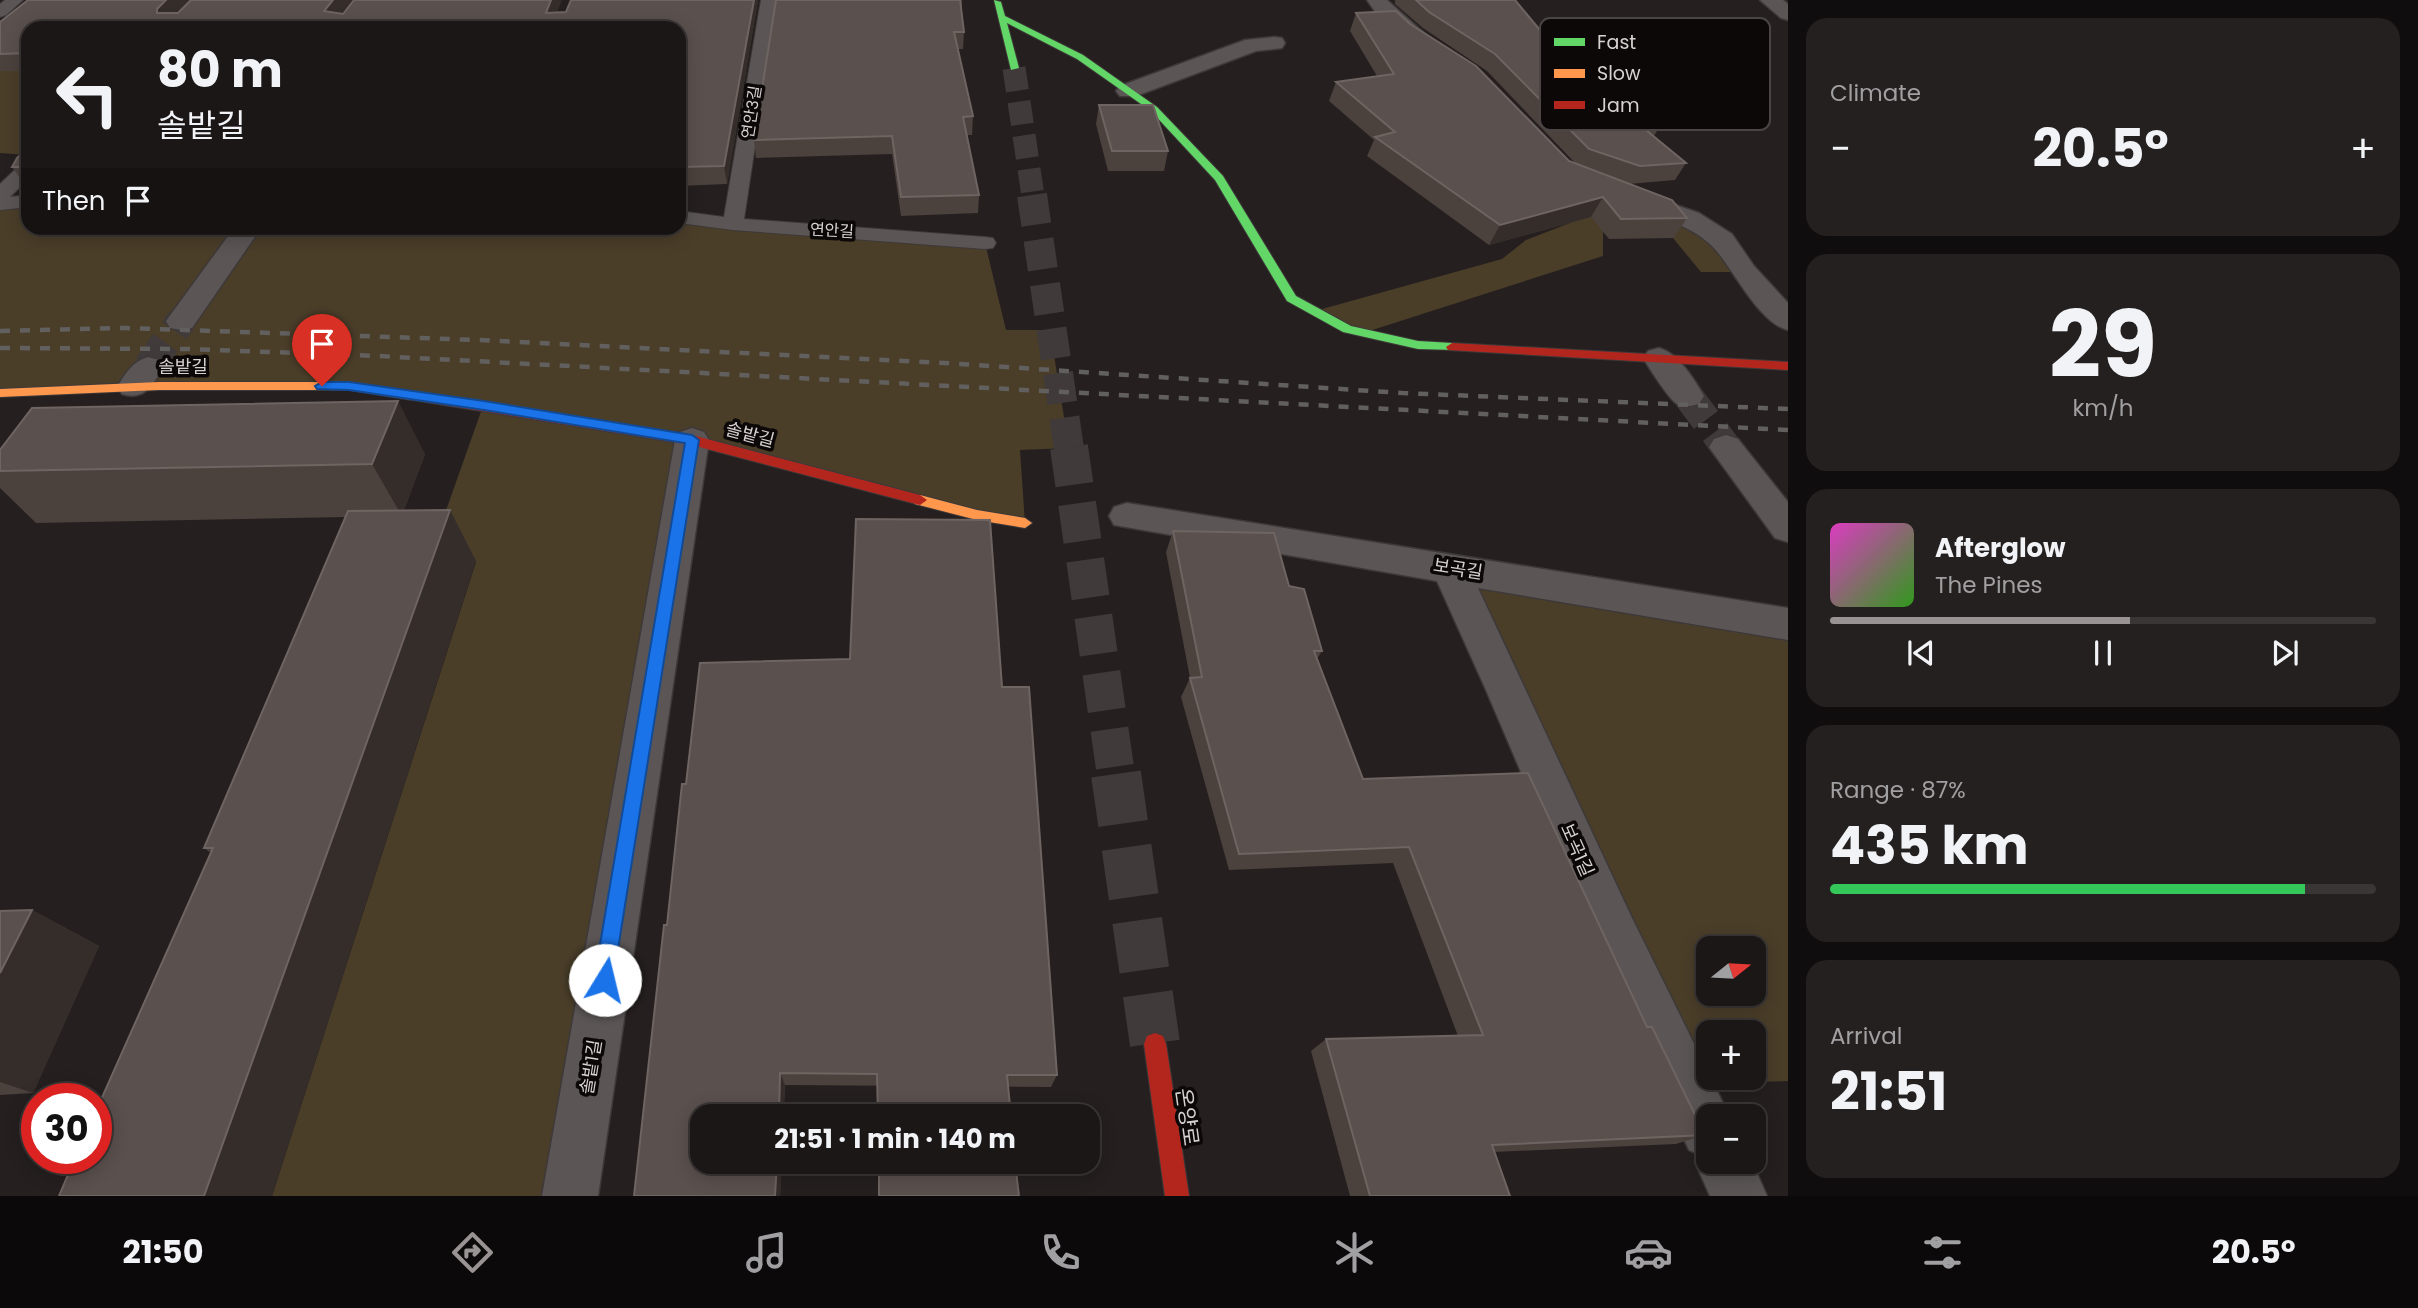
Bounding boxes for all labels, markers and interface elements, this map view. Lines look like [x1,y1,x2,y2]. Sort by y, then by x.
legend [1540,18,1770,130]
text: Fast [1597,29,1636,56]
text: 80 m [157,36,283,104]
icon: left [42,49,133,140]
text: Slow [1597,60,1641,87]
text: Climate [1830,77,1921,109]
street label: 연안3길 [736,84,767,140]
text: Jam [1597,92,1639,119]
text: 솔밭길 [157,103,245,148]
text: 20.5° [2032,112,2169,185]
text: − [1830,122,1851,175]
text: + [2350,122,2376,175]
icon: arrive [119,182,157,220]
text: Then [42,183,105,219]
street label: 연안길 [809,218,855,243]
text: 29 [2049,281,2157,409]
pin [292,314,352,386]
icon: arrive [303,325,341,363]
street label: 솔밭길 [158,354,208,379]
text: km/h [2072,392,2134,424]
street label: 솔밭길 [723,416,777,453]
text: Afterglow [1935,530,2066,566]
street label: 보곡길 [1432,552,1485,585]
text: The Pines [1935,569,2043,601]
icon: previous [1902,634,1940,672]
icon: pause [2084,634,2122,672]
icon: next [2266,634,2304,672]
text: Range · 87% [1830,774,1966,806]
text: 435 km [1830,809,2029,882]
street label: 보곡1길 [1555,819,1600,880]
north arrow [1696,936,1766,1006]
map controls [1696,936,1766,1174]
position arrow [568,943,642,1017]
button: + [1696,1020,1766,1090]
text: Arrival [1830,1020,1902,1052]
street label: 솔밭1길 [574,1038,607,1096]
text: 21:51 [1830,1055,1947,1128]
speed limit sign: 30 [21,1083,112,1174]
street label: 온양로 [1169,1086,1206,1148]
button: − [1696,1104,1766,1174]
text: 21:51 · 1 min · 140 m [774,1121,1016,1157]
icon: directions [448,1228,497,1277]
icon: music [742,1228,791,1277]
icon: phone [1036,1228,1085,1277]
icon: climate [1330,1228,1379,1277]
icon: car [1624,1228,1673,1277]
icon: filters [1918,1228,1967,1277]
text: 21:50 [122,1229,204,1274]
text: 20.5° [2212,1229,2296,1274]

